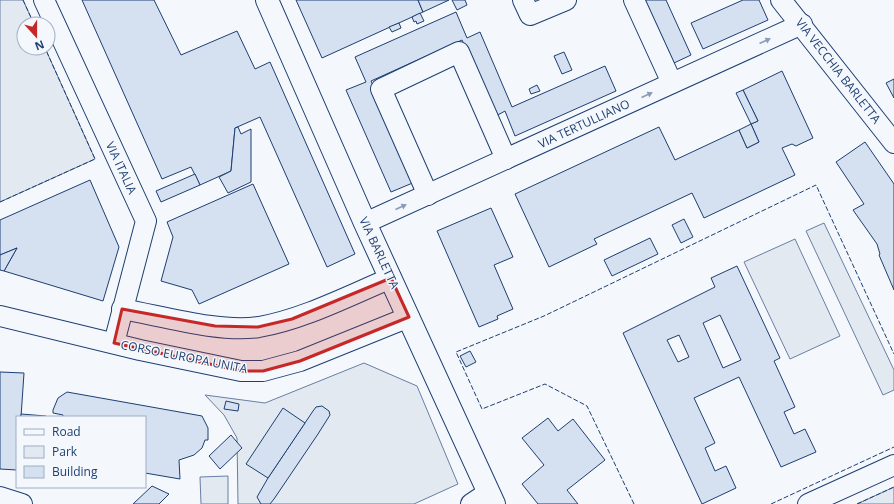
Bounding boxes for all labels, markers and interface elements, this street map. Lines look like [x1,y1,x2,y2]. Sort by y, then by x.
street label: VIA VECCHIA BARLETTA [792,14,885,127]
north arrow [16,16,56,56]
text: N [33,37,47,54]
one-way arrow [759,38,771,44]
one-way arrow [641,92,652,98]
street label: VIA TERTULLIANO [535,95,632,152]
street label: VIA ITALIA [102,139,141,197]
one-way arrow [395,204,406,210]
street label: VIA BARLETTA [355,214,404,292]
street label: CORSO EUROPA UNITA [119,336,249,377]
legend [16,416,146,488]
text: Road [52,423,81,440]
text: Park [52,443,78,460]
text: Building [52,463,98,480]

